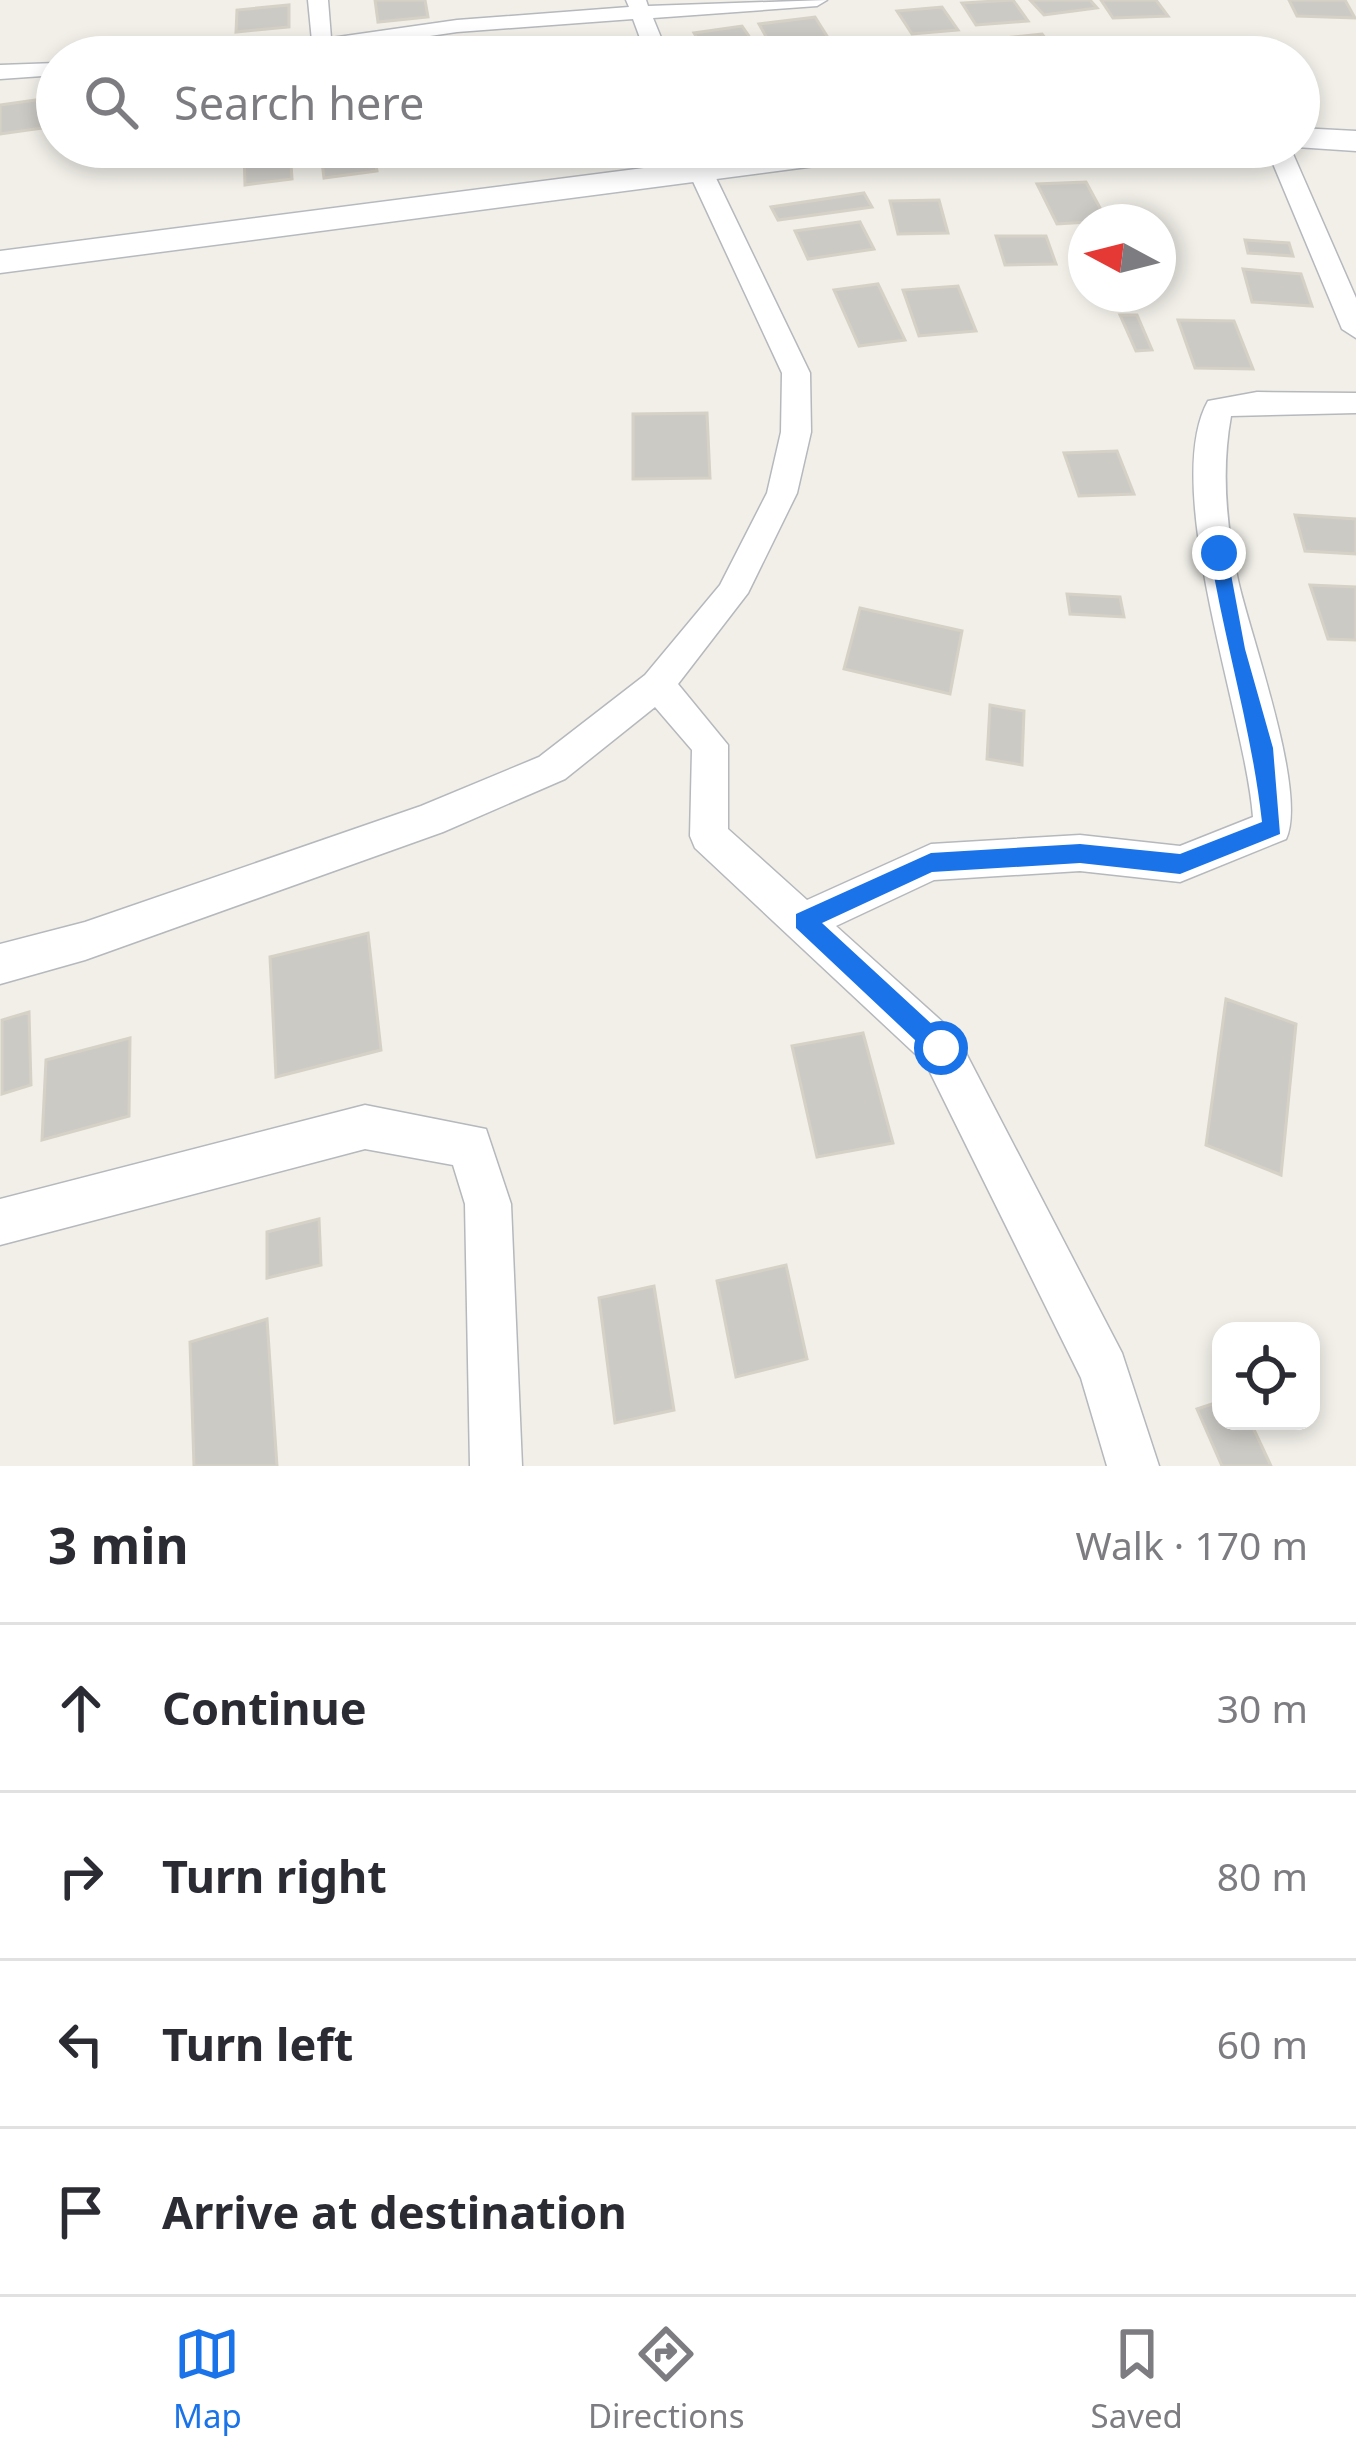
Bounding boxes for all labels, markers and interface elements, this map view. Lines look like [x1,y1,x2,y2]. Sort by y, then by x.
search box [36,36,1320,168]
icon: search [78,69,144,135]
text: Search here [174,72,424,133]
north arrow [1068,204,1176,312]
route end [1192,526,1246,580]
route start [914,1021,968,1075]
map controls [1212,1322,1320,1430]
button: locate [1212,1322,1320,1430]
text: 3 min [48,1509,189,1579]
text: Walk · 170 m [1075,1518,1308,1571]
icon: ahead [48,1675,114,1741]
text: Continue [162,1677,367,1738]
text: 30 m [1217,1681,1308,1734]
icon: right [48,1843,114,1909]
text: Turn right [162,1845,387,1906]
text: 80 m [1217,1849,1308,1902]
icon: left [48,2011,114,2077]
text: Turn left [162,2013,353,2074]
text: 60 m [1217,2017,1308,2070]
icon: arrive [48,2179,114,2245]
text: Arrive at destination [162,2181,627,2242]
tab: Map [173,2321,242,2438]
tab: Directions [588,2321,745,2438]
tab: Saved [1091,2321,1183,2438]

